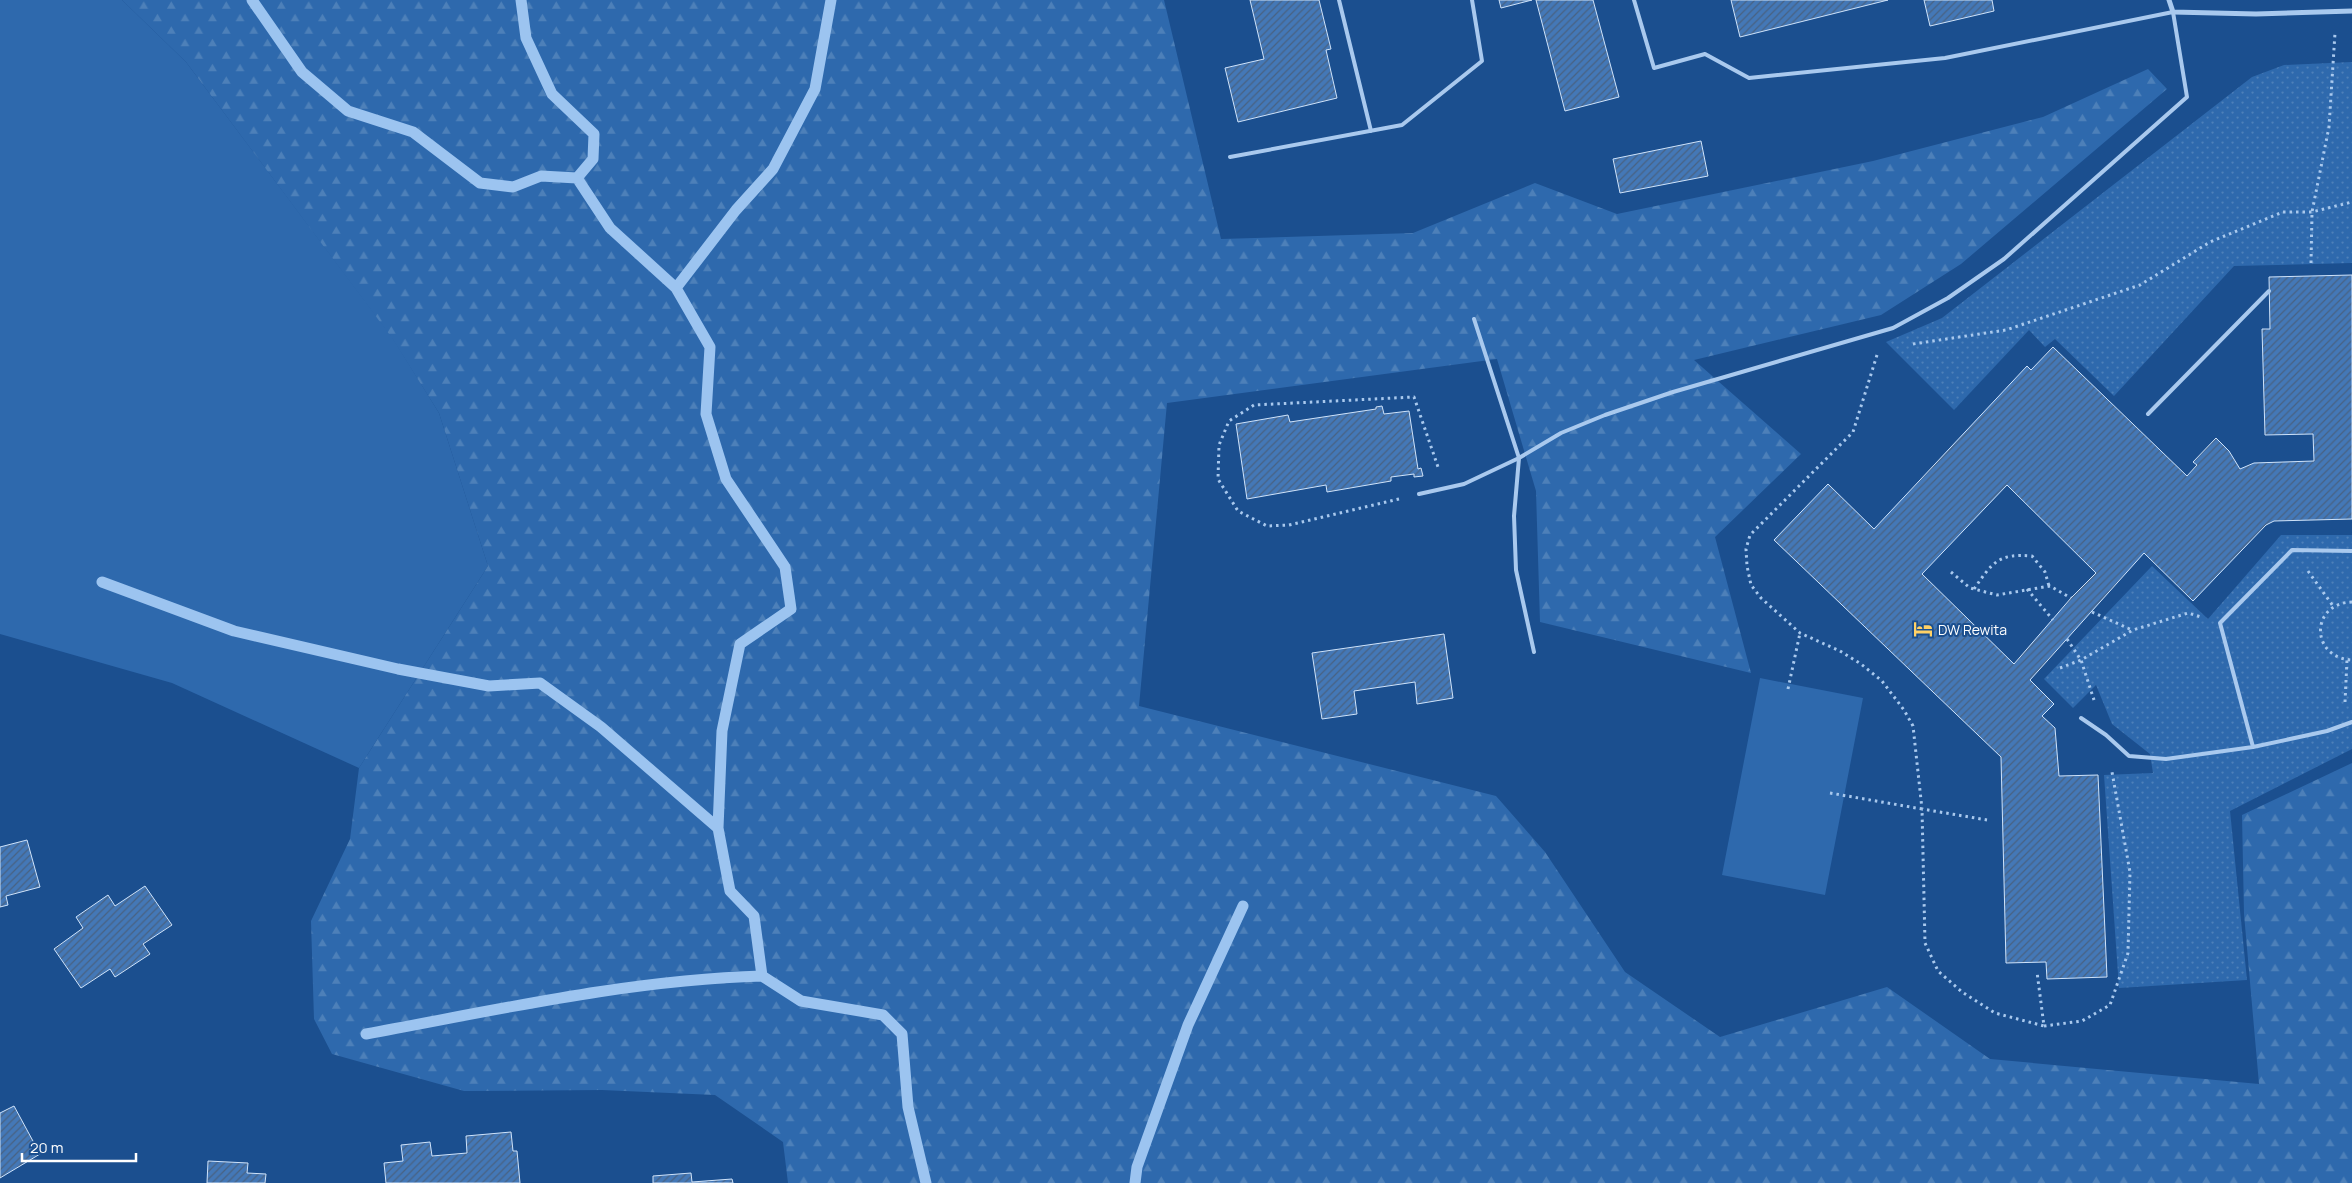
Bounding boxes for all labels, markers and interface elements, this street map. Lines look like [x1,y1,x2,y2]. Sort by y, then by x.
hotel icon: DW Rewita [1912,618,1934,640]
place label: DW Rewita [1938,620,2007,639]
scale bar [22,1130,136,1162]
text: 20 m [30,1137,63,1158]

